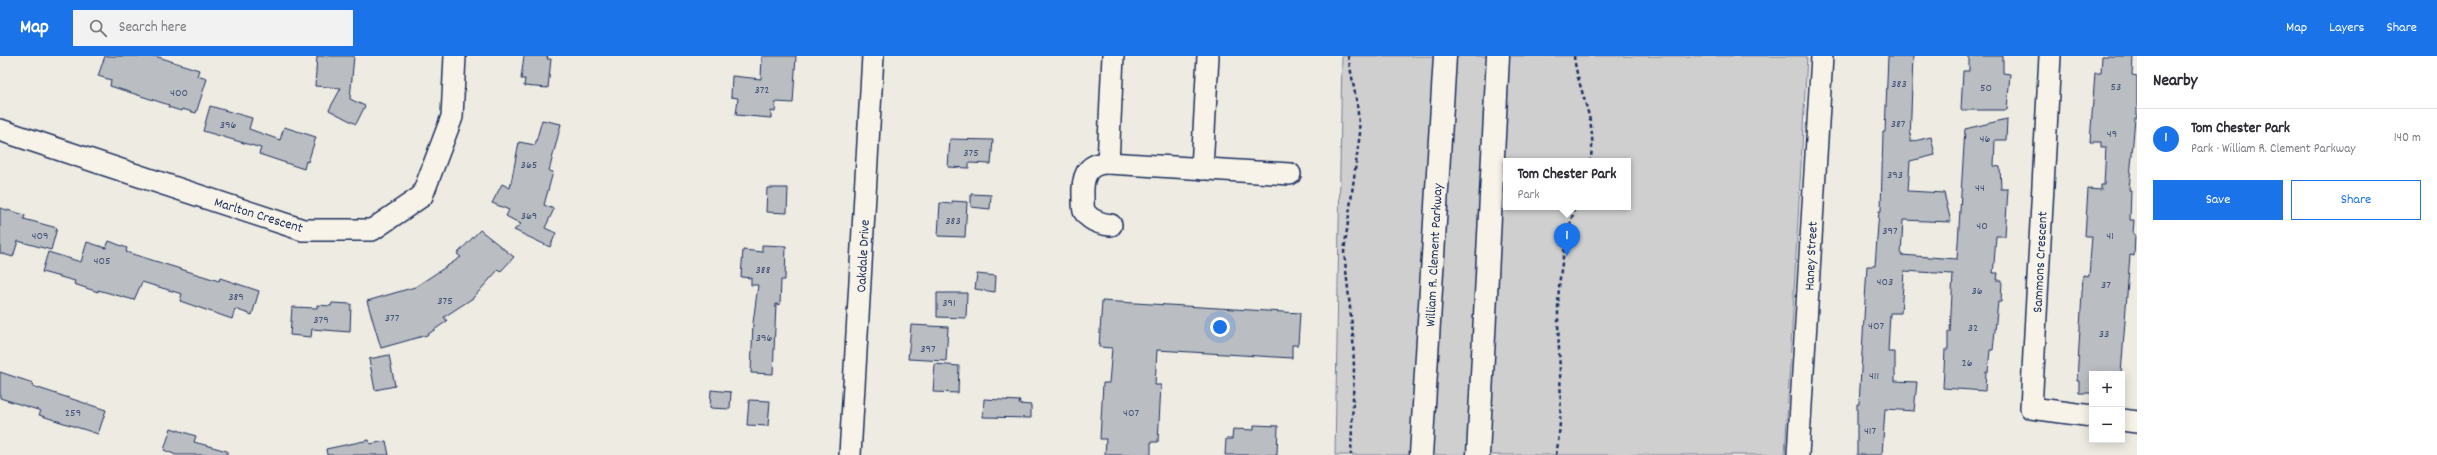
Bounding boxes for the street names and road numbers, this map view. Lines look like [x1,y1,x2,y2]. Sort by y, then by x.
street label: William R. Clement Parkway [1421,183,1449,327]
street label: Marlton Crescent [212,193,305,239]
street label: Sammons Crescent [2028,211,2054,313]
street label: Oakdale Drive [852,219,876,293]
street label: Haney Street [1800,221,1824,291]

